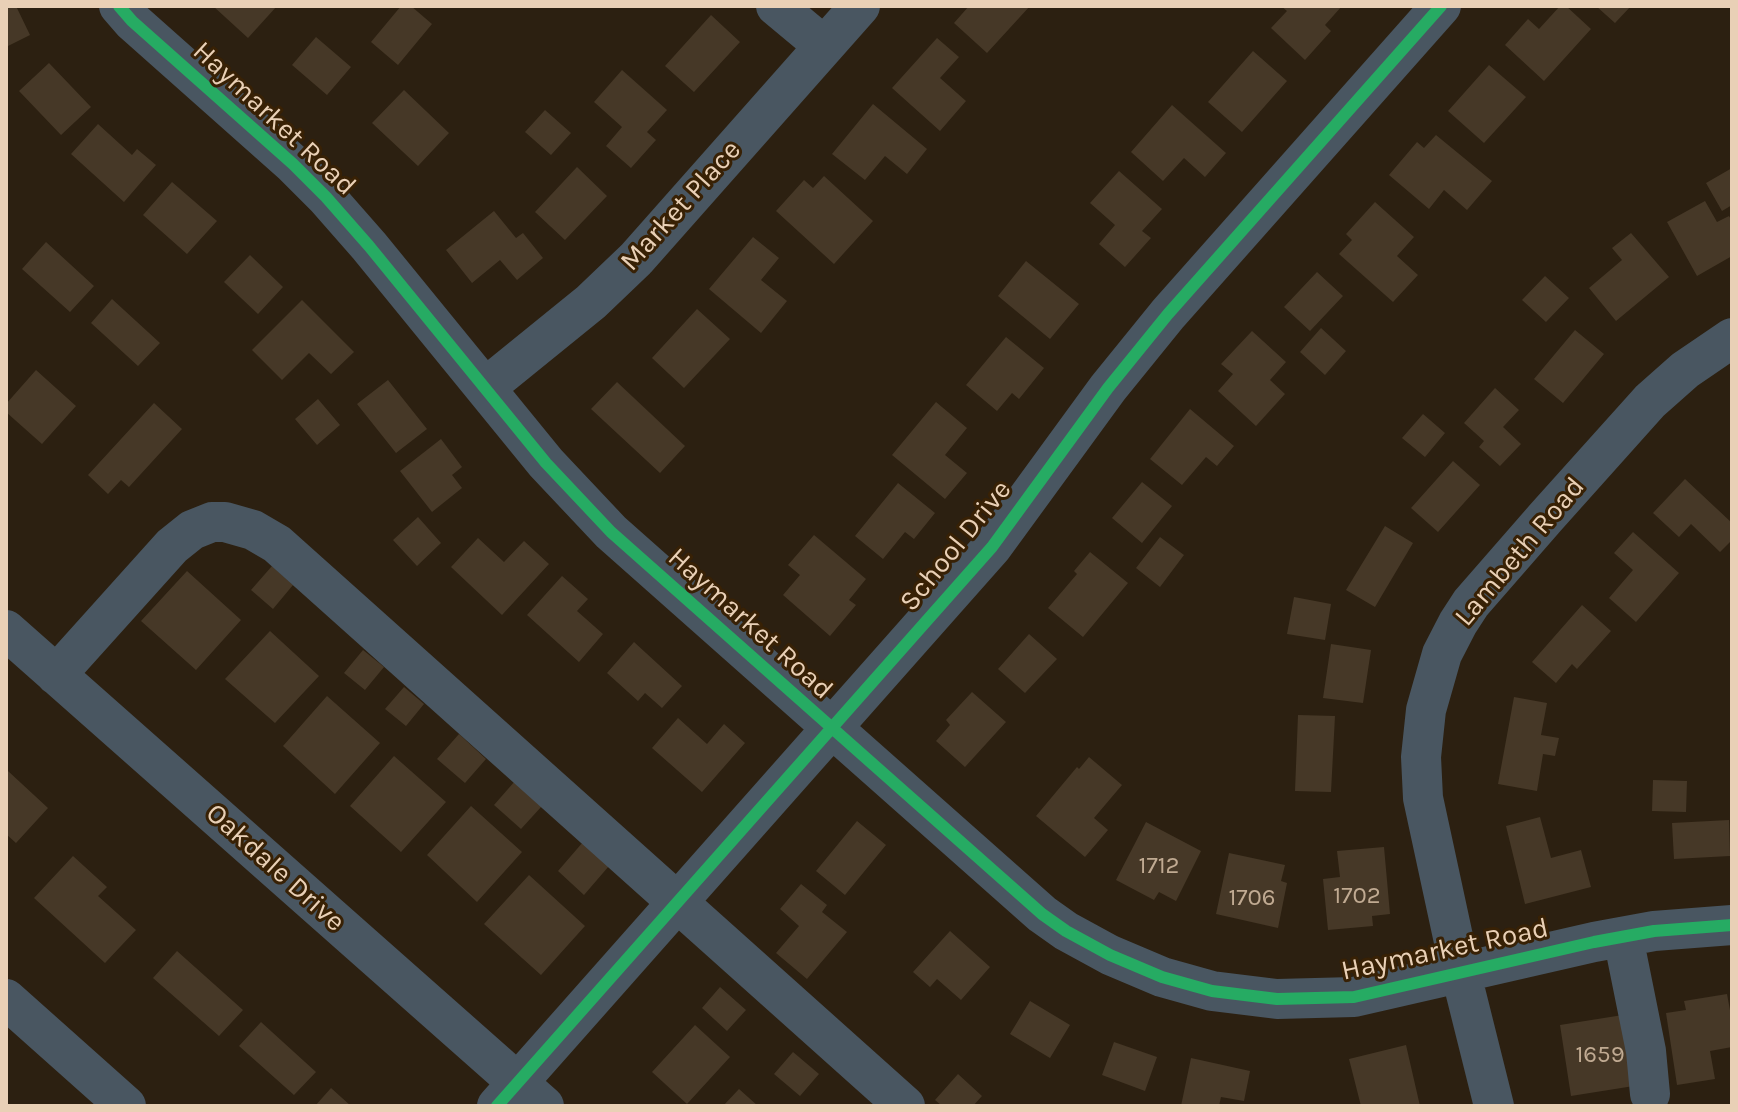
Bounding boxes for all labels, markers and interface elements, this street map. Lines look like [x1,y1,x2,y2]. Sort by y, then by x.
street label: Haymarket Road [185,35,363,203]
street label: Market Place [614,134,748,278]
street label: Lambeth Road [1448,471,1592,633]
street label: School Drive [893,474,1019,618]
street label: Haymarket Road [660,541,840,707]
street label: Oakdale Drive [199,797,351,939]
house number: 1712 [1138,852,1180,880]
house number: 1702 [1333,882,1381,910]
house number: 1706 [1228,884,1276,912]
street label: Haymarket Road [1338,912,1552,988]
house number: 1659 [1575,1041,1625,1069]

